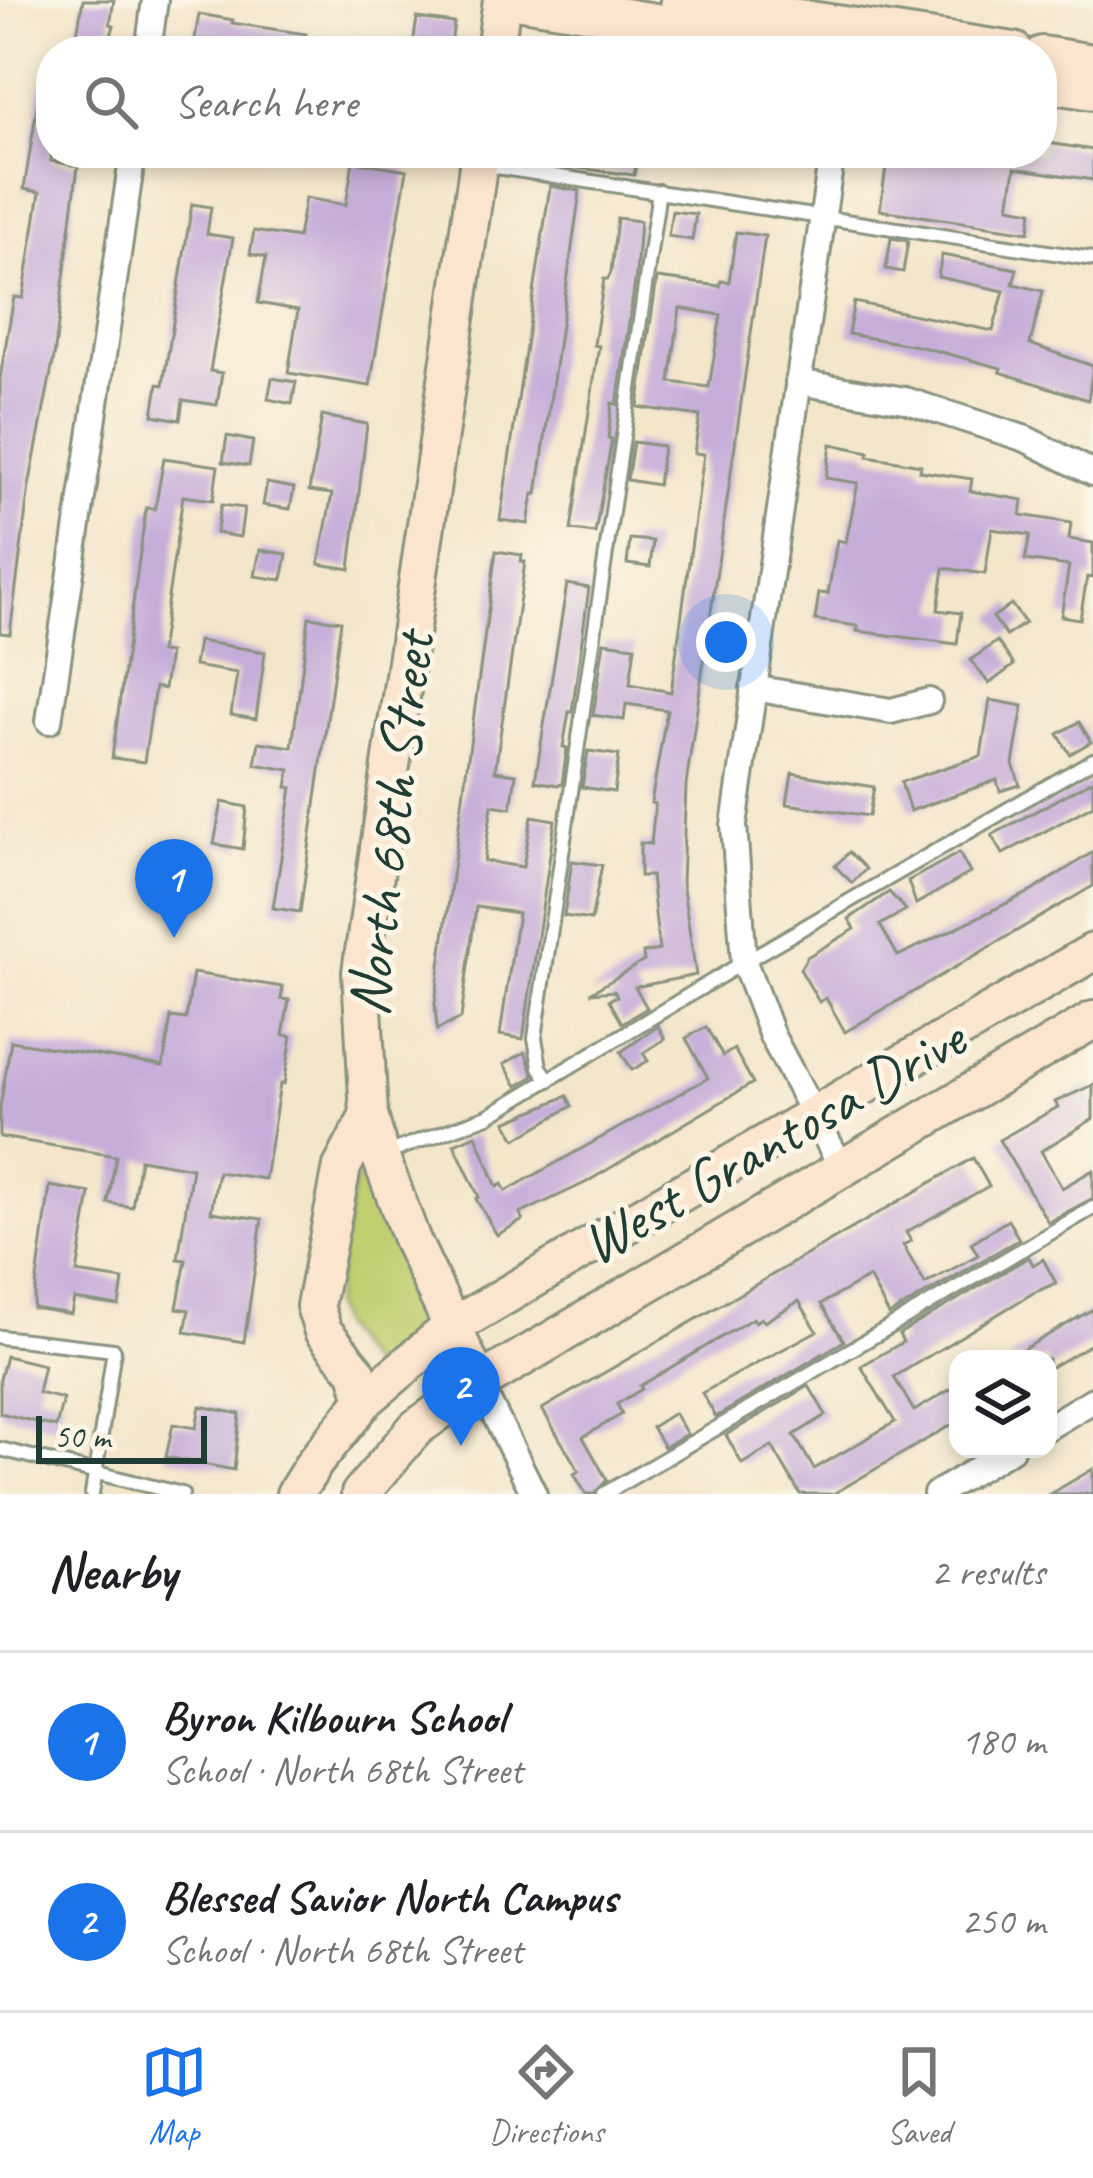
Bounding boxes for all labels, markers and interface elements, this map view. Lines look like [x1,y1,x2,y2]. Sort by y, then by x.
search box [36,36,1057,168]
icon: search [78,69,144,135]
text: Search here [174,74,357,131]
your location [696,612,756,672]
street label: North 68th Street [329,623,452,1020]
pin: 1 [135,839,213,938]
street label: West Grantosa Drive [567,999,981,1281]
pin: 2 [422,1347,500,1446]
map controls [949,1350,1057,1458]
button: layers [949,1350,1057,1458]
scale bar [36,1410,207,1463]
text: 50 m [54,1416,110,1458]
text: Nearby [48,1540,176,1604]
text: 2 results [931,1548,1045,1597]
text: Byron Kilbourn School [162,1689,505,1746]
text: 1 [78,1717,96,1766]
text: 180 m [961,1717,1045,1766]
text: School · North 68th Street [162,1746,523,1795]
text: Blessed Savior North Campus [162,1869,617,1926]
text: 2 [78,1897,96,1946]
text: 250 m [961,1897,1045,1946]
text: School · North 68th Street [162,1926,523,1975]
tab: Map [141,2039,207,2153]
tab: Directions [489,2039,604,2153]
tab: Saved [886,2039,952,2153]

